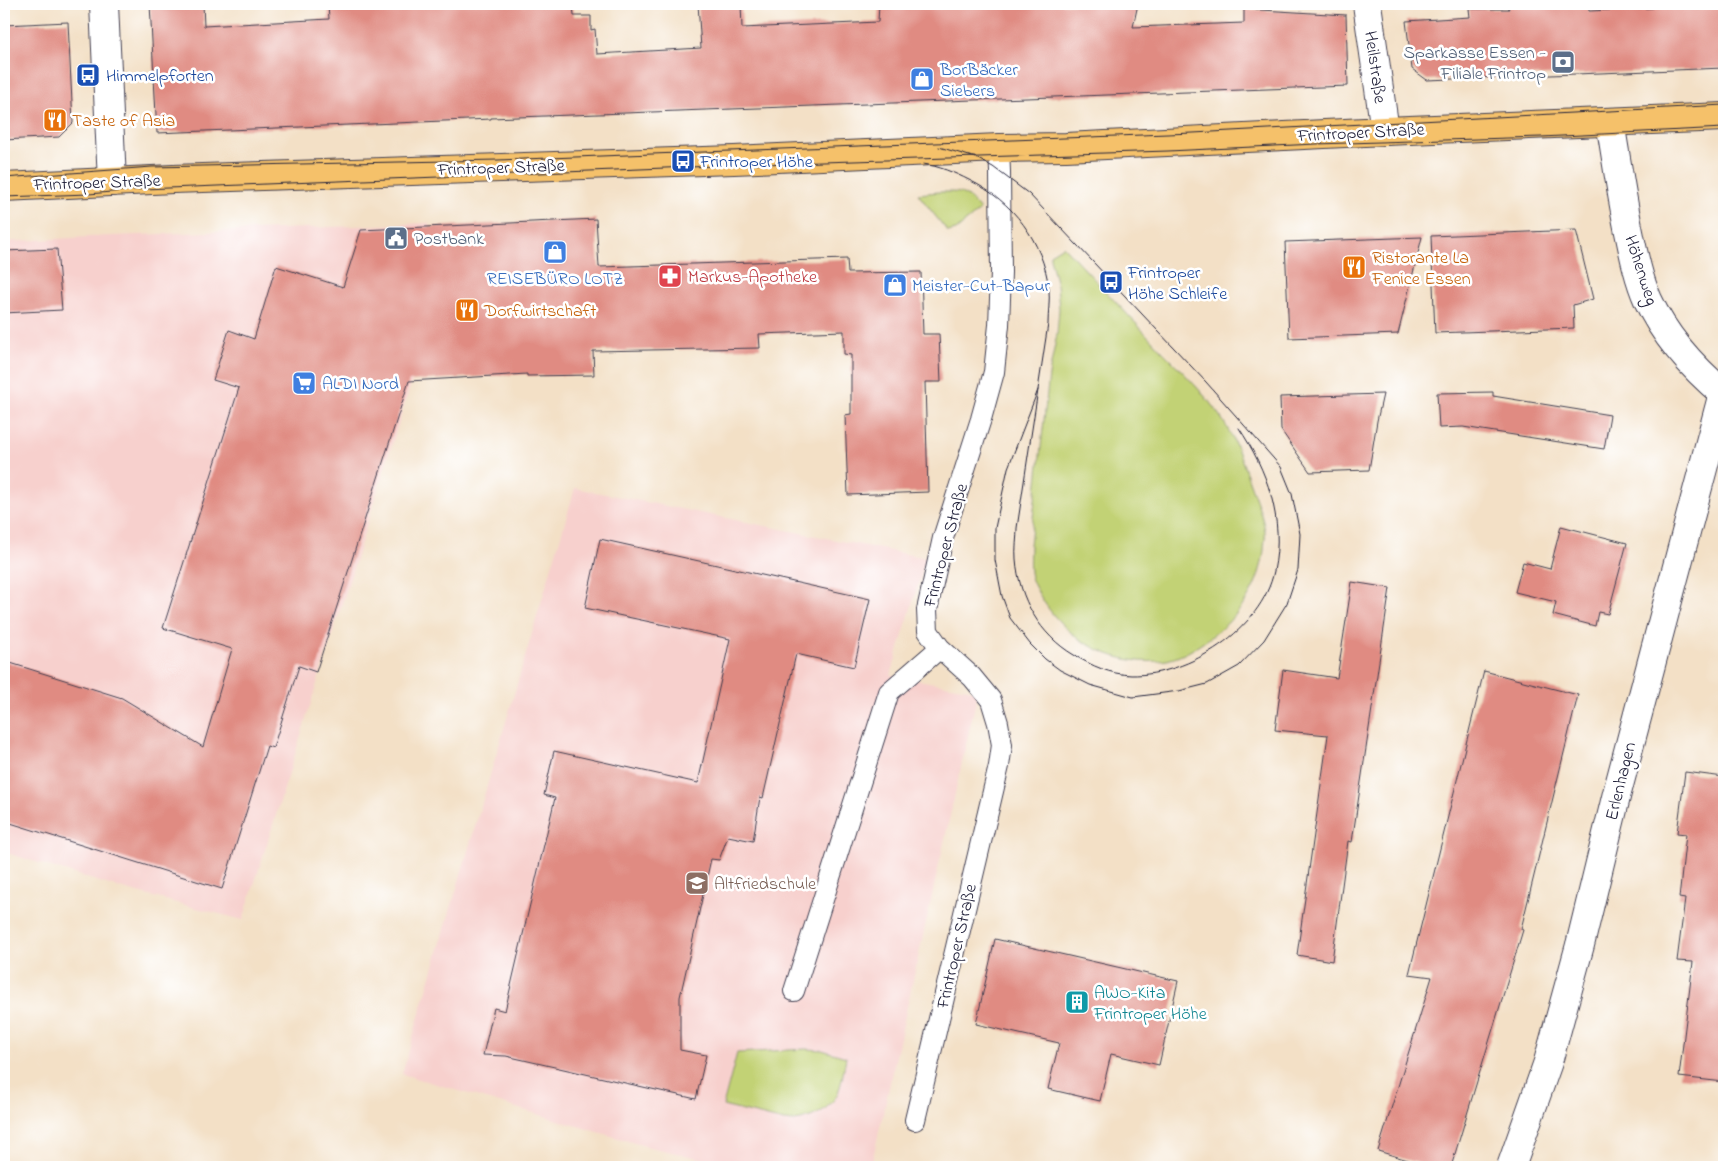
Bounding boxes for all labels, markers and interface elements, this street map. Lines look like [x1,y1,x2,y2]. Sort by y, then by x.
street label: Heilstraße [1356,29,1392,106]
place label: Sparkasse Essen - Filiale Frintrop [1403,41,1546,88]
bank icon: Sparkasse Essen - Filiale Frintrop [1550,49,1576,75]
place label: BorBäcker Siebers [939,58,1018,105]
bus stop icon: Himmelpforten [75,62,101,88]
place label: Himmelpforten [106,64,214,90]
shop icon: BorBäcker Siebers [909,66,935,92]
restaurant icon: Taste of Asia [42,107,68,133]
place label: Taste of Asia [72,109,175,135]
street label: Frintroper Straße [1296,118,1426,150]
bus stop icon: Frintroper Höhe [670,148,696,174]
place label: Frintroper Höhe [699,150,814,176]
street label: Frintroper Straße [436,154,566,184]
street label: Frintroper Straße [32,169,162,199]
public building icon: Postbank [383,225,409,251]
place label: Postbank [414,227,484,253]
street label: Höhenweg [1616,232,1664,310]
shop icon: REISEBÜRO LOTZ [542,239,568,265]
place label: Ristorante La Fenice Essen [1371,246,1471,293]
restaurant icon: Ristorante La Fenice Essen [1341,254,1367,280]
place label: Frintroper Höhe Schleife [1127,261,1228,308]
pharmacy icon: Markus-Apotheke [657,263,683,289]
place label: Markus-Apotheke [688,265,818,291]
place label: REISEBÜRO LOTZ [487,267,623,293]
bus stop icon: Frintroper Höhe Schleife [1098,269,1124,295]
shop icon: Meister-Cut-Bapur [882,272,908,298]
place label: Meister-Cut-Bapur [912,274,1051,300]
restaurant icon: Dorfwirtschaft [454,297,480,323]
place label: Dorfwirtschaft [483,299,596,325]
supermarket icon: ALDI Nord [291,370,317,396]
place label: ALDI Nord [322,372,399,398]
street label: Frintroper Straße [918,480,976,611]
street label: Erlenhagen [1600,740,1645,824]
school or university icon: Altfriedschule [684,870,710,896]
place label: Altfriedschule [714,872,817,898]
street label: Frintroper Straße [931,881,985,1012]
place label: AWO-Kita Frintroper Höhe [1093,981,1208,1028]
building icon: AWO-Kita Frintroper Höhe [1064,989,1090,1015]

